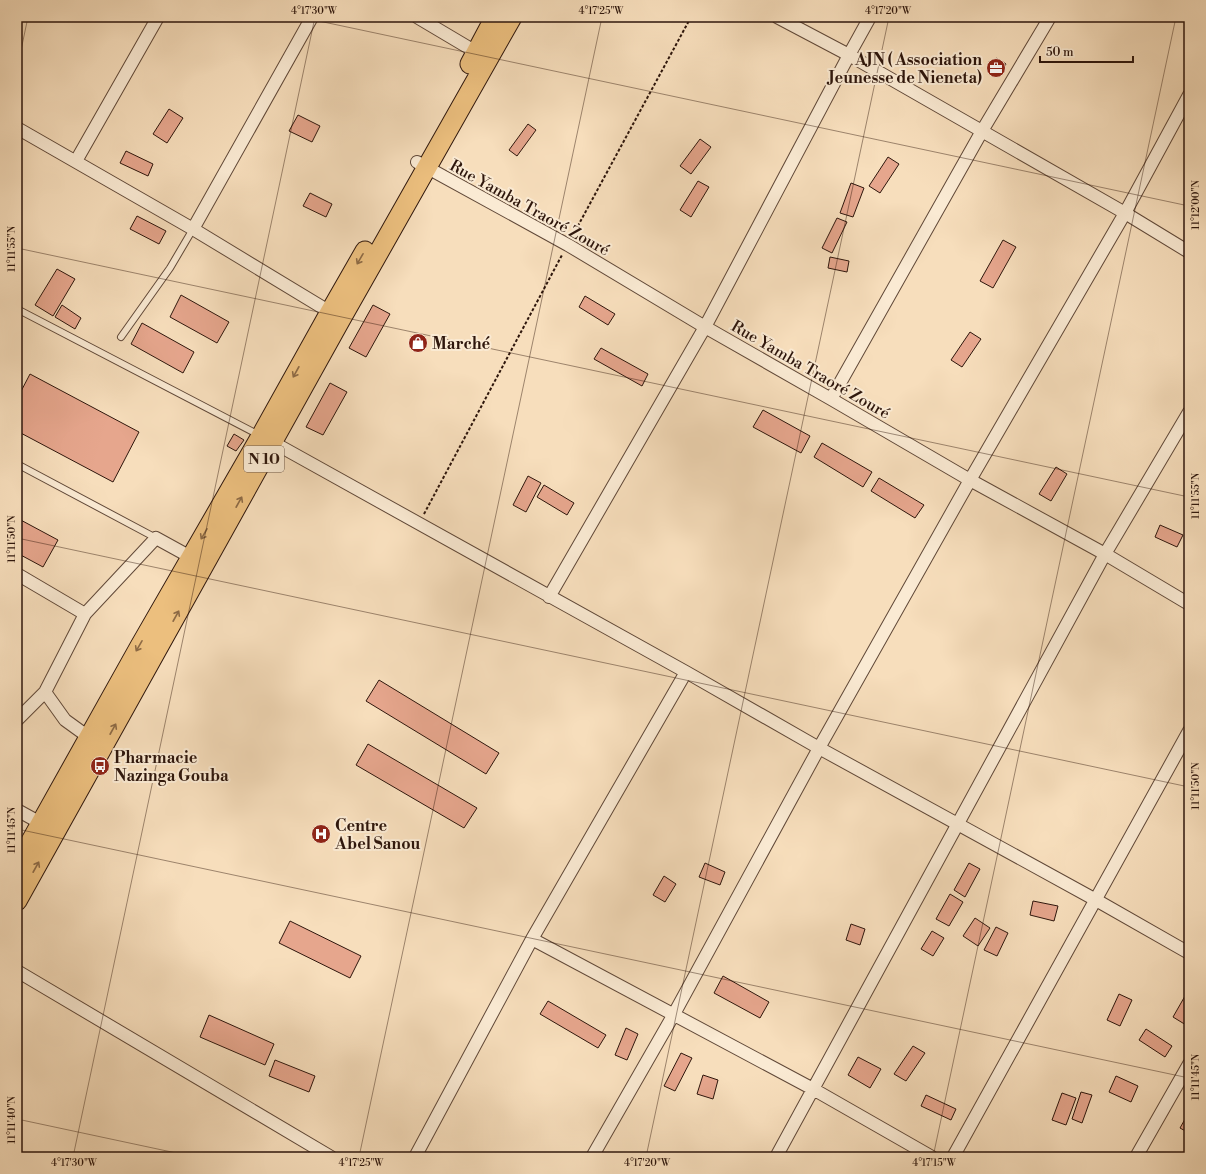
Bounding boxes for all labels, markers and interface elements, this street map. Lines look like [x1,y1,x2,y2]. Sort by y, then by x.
text: 4°17'30"W [291,5,338,17]
text: 4°17'25"W [579,5,624,17]
text: 4°17'20"W [865,5,912,17]
scale bar [1040,38,1133,64]
text: 50 m [1046,45,1074,60]
place label: AJN ( Association Jeunesse de Nieneta) [826,50,982,88]
office icon: AJN ( Association Jeunesse de Nieneta) [985,57,1007,79]
street label: Rue Yamba Traoré Zouré [446,156,613,260]
text: 11°12'00"N [1190,180,1202,230]
text: 11°11'55"N [6,225,18,272]
one-way arrow [356,253,364,265]
street label: Rue Yamba Traoré Zouré [728,316,893,424]
shop icon: Marché [407,332,429,354]
place label: Marché [432,334,491,354]
one-way arrow [292,366,300,378]
road number: N 10 [244,446,284,472]
text: 11°11'55"N [1190,472,1202,519]
one-way arrow [236,496,244,508]
text: 11°11'50"N [6,515,18,563]
one-way arrow [200,528,208,540]
one-way arrow [173,610,180,622]
one-way arrow [135,640,143,652]
one-way arrow [109,723,117,735]
place label: Pharmacie Nazinga Gouba [114,748,229,786]
bus stop icon: Pharmacie Nazinga Gouba [89,755,111,777]
text: 11°11'50"N [1190,762,1202,810]
text: 11°11'45"N [6,806,18,853]
place label: Centre Abel Sanou [334,816,421,854]
hospital icon: Centre Abel Sanou [310,823,332,845]
one-way arrow [33,861,40,873]
text: 11°11'45"N [1190,1053,1202,1100]
text: 11°11'40"N [6,1096,18,1144]
text: 4°17'30"W [51,1157,98,1169]
text: 4°17'25"W [339,1157,384,1169]
text: 4°17'20"W [624,1157,671,1169]
text: 4°17'15"W [912,1157,957,1169]

